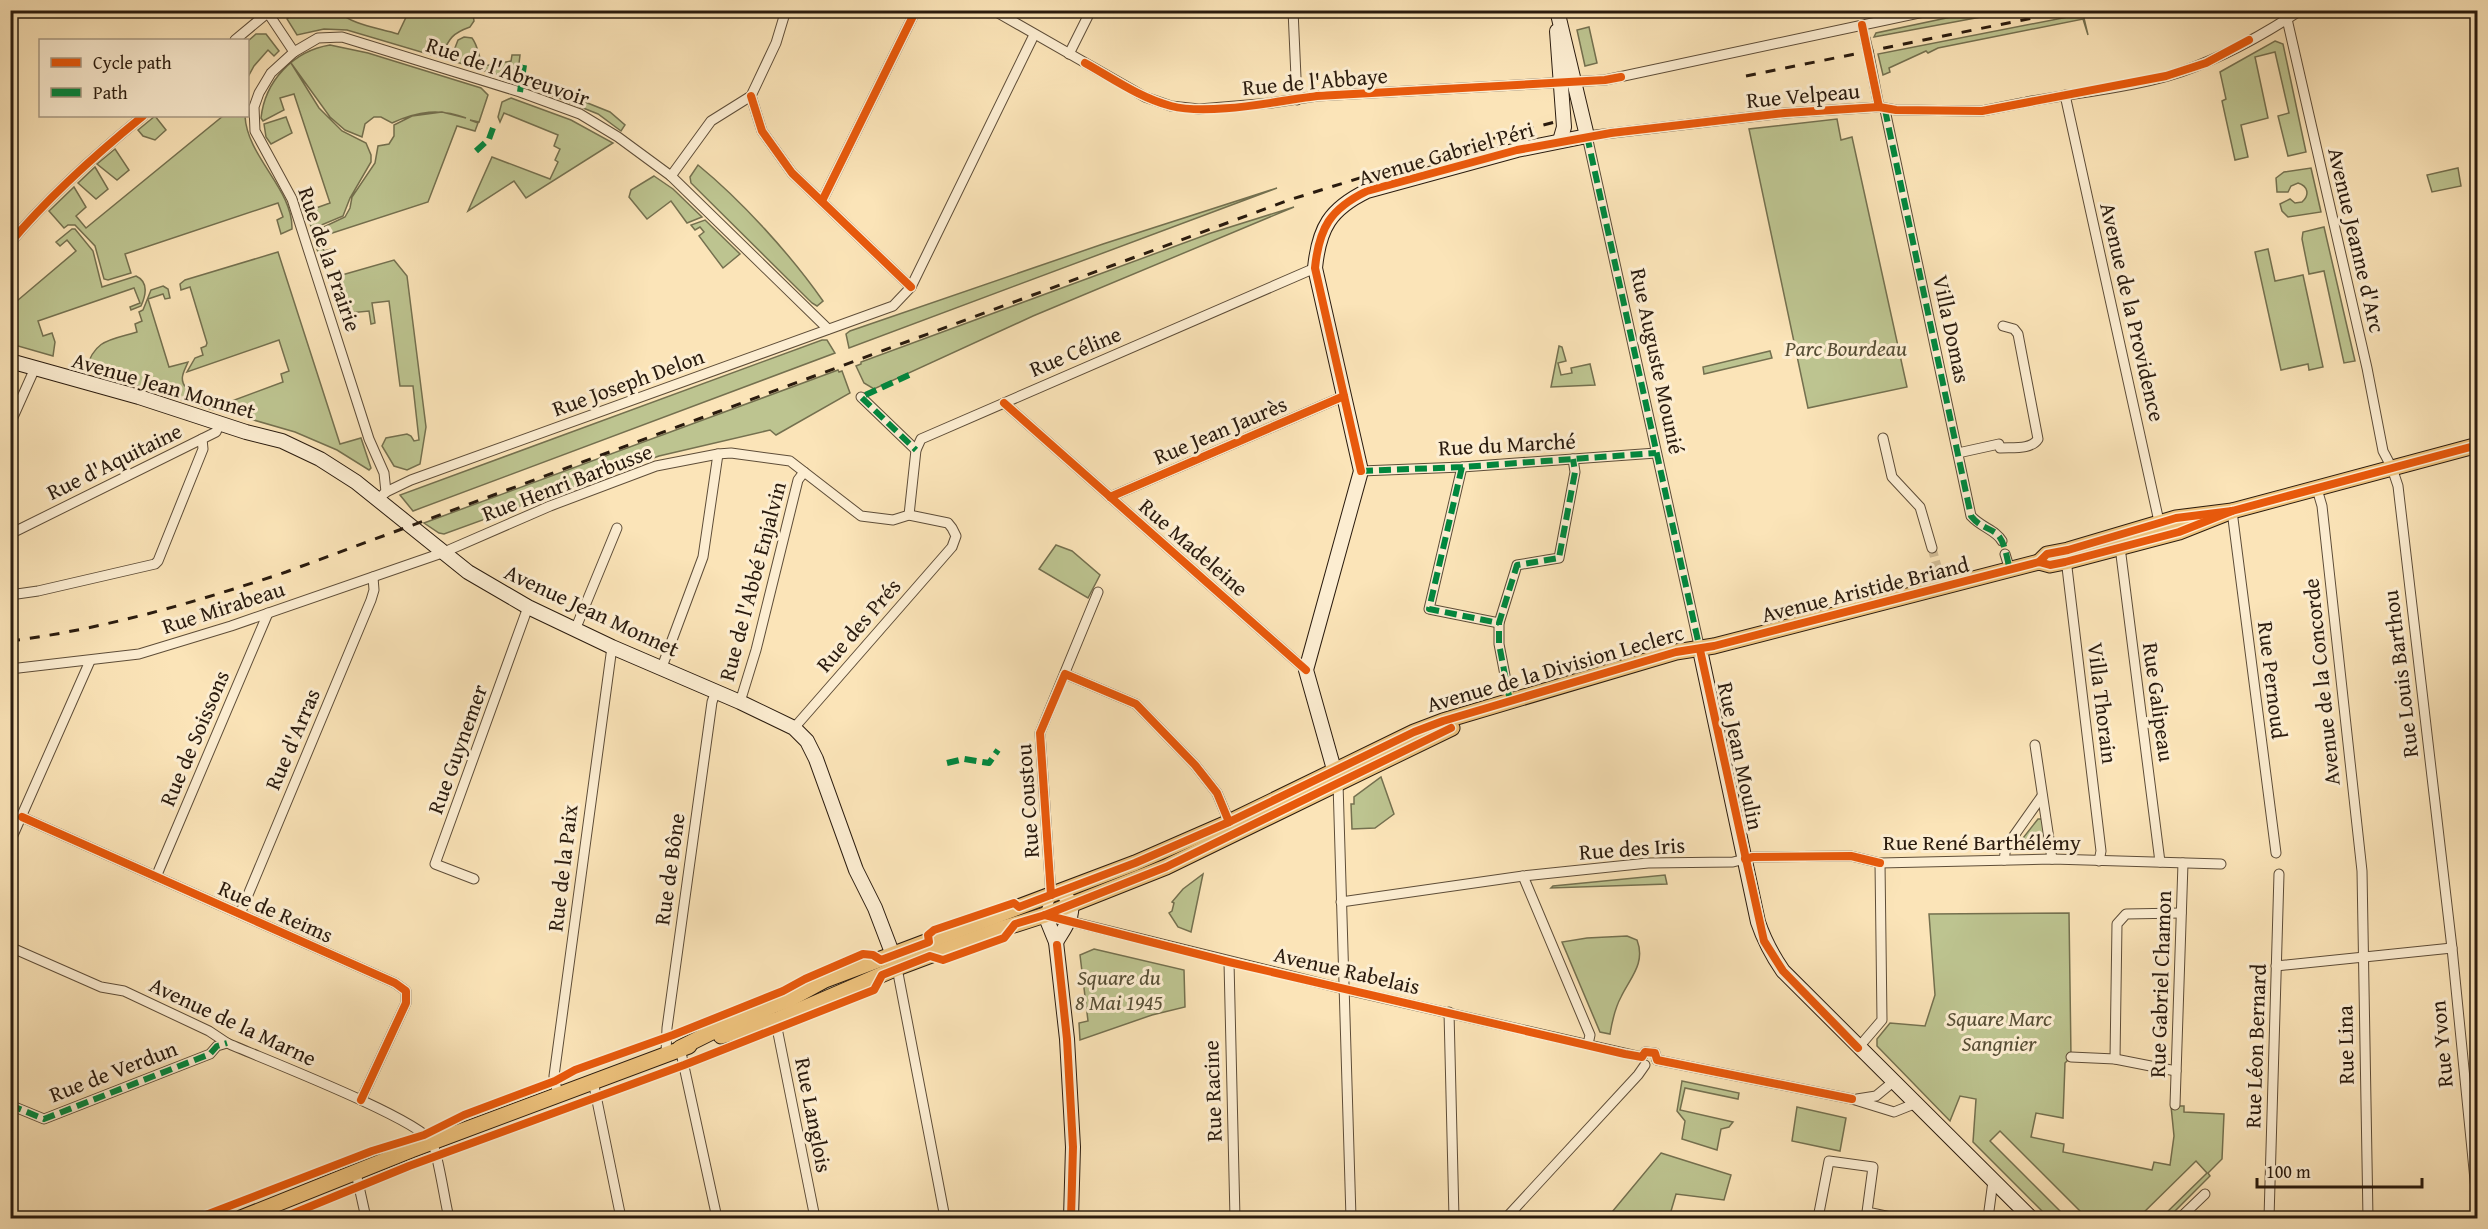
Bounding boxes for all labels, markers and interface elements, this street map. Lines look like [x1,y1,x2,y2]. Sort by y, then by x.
street label: Rue de l'Abreuvoir [422,28,594,114]
legend [39,39,249,117]
text: Cycle path [93,49,172,76]
street label: Rue de l'Abbaye [1241,59,1389,103]
street label: Rue Velpeau [1745,74,1861,116]
text: Path [93,79,128,106]
street label: Avenue Gabriel Péri [1355,113,1537,193]
street label: Avenue Jeanne d'Arc [2320,144,2394,336]
street label: Rue de la Prairie [290,182,370,336]
street label: Avenue de la Providence [2092,199,2174,425]
street label: Rue Auguste Mounié [1623,265,1693,457]
street label: Villa Domas [1925,272,1979,386]
street label: Rue Céline [1024,317,1126,385]
park label: Parc Bourdeau [1784,332,1907,364]
street label: Rue Joseph Delon [548,339,709,424]
street label: Avenue Jean Monnet [69,344,260,427]
street label: Rue Jean Jaurès [1148,388,1292,472]
street label: Rue d'Aquitaine [41,414,187,508]
street label: Rue du Marché [1438,424,1576,464]
street label: Rue Henri Barbusse [477,435,657,529]
street label: Rue de l'Abbé Enjalvin [710,477,794,684]
street label: Rue Madeleine [1132,490,1256,604]
street label: Avenue Aristide Briand [1758,548,1972,630]
street label: Avenue Jean Monnet [499,555,685,665]
street label: Rue des Prés [808,571,908,679]
street label: Rue Mirabeau [158,572,289,642]
street label: Avenue de la Concorde [2294,577,2348,787]
street label: Rue Louis Barthou [2374,588,2426,760]
street label: Avenue de la Division Leclerc [1423,616,1688,720]
street label: Rue Pernoud [2250,619,2296,741]
street label: Rue Galipeau [2135,640,2183,764]
street label: Villa Thorain [2080,641,2126,766]
street label: Rue de Soissons [151,665,237,811]
street label: Rue Jean Moulin [1710,679,1772,834]
street label: Rue Guynemer [419,680,495,818]
street label: Rue d'Arras [256,683,328,795]
street label: Rue Coustou [1007,743,1047,859]
street label: Rue de la Paix [538,802,586,933]
street label: Rue de Bône [645,811,693,927]
street label: Rue René Barthélémy [1883,826,2081,858]
street label: Rue des Iris [1578,828,1686,868]
street label: Rue de Reims [214,871,338,951]
street label: Rue Gabriel Chamon [2141,889,2179,1078]
street label: Avenue Rabelais [1271,938,1423,1002]
park label: Square du 8 Mai 1945 [1075,961,1163,1018]
street label: Rue Léon Bernard [2236,963,2274,1129]
street label: Avenue de la Marne [144,968,322,1074]
street label: Rue Yvon [2421,999,2461,1089]
park label: Square Marc Sangnier [1946,1002,2053,1059]
street label: Rue Lina [2328,1004,2362,1085]
street label: Rue de Verdun [44,1032,182,1110]
street label: Rue Racine [1194,1040,1230,1142]
street label: Rue Langlois [787,1055,841,1175]
scale bar [2257,1151,2422,1189]
text: 100 m [2266,1158,2311,1185]

